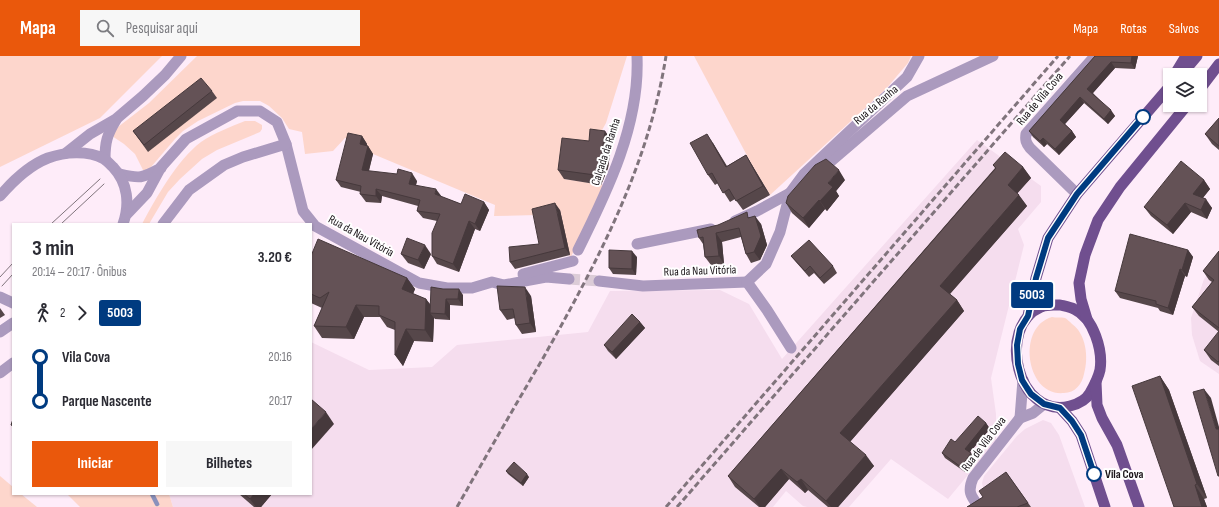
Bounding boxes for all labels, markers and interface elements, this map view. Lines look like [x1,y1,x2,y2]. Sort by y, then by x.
search box [80,10,360,46]
text: Mapa [20,17,56,40]
icon: search [94,17,116,39]
text: Pesquisar aqui [126,19,198,38]
text: Mapa [1073,20,1098,37]
text: Rotas [1120,20,1147,37]
text: Salvos [1169,20,1199,37]
map controls [1163,68,1207,112]
button: layers [1163,68,1207,112]
street label: Rua de Vila Cova [1013,69,1067,129]
street label: Rua da Ranha [851,82,902,128]
unlabelled marker [1135,109,1151,125]
street label: Calçada da Ranha [588,116,624,187]
street label: Rua da Nau Vitória [326,212,397,260]
text: 3 min [32,235,74,262]
text: 3.20 € [258,248,292,267]
street label: Rua da Nau Vitória [663,262,737,280]
text: 20:14 – 20:17 · Ônibus [32,264,127,280]
line badge: 5003 [1004,282,1060,308]
text: 5003 [1019,286,1045,303]
icon: walk [32,302,54,324]
icon: forward [71,302,93,324]
text: 5003 [107,304,133,321]
text: 2 [60,305,65,321]
text: Vila Cova [62,348,110,367]
text: 20:16 [268,349,292,365]
text: Parque Nascente [62,392,152,411]
text: 20:17 [269,393,292,409]
street label: Rua de Vila Cova [958,413,1010,474]
button: Iniciar [32,441,158,487]
button: Bilhetes [166,441,292,487]
marker: Vila Cova [1086,466,1102,482]
place label: Vila Cova [1105,467,1144,482]

